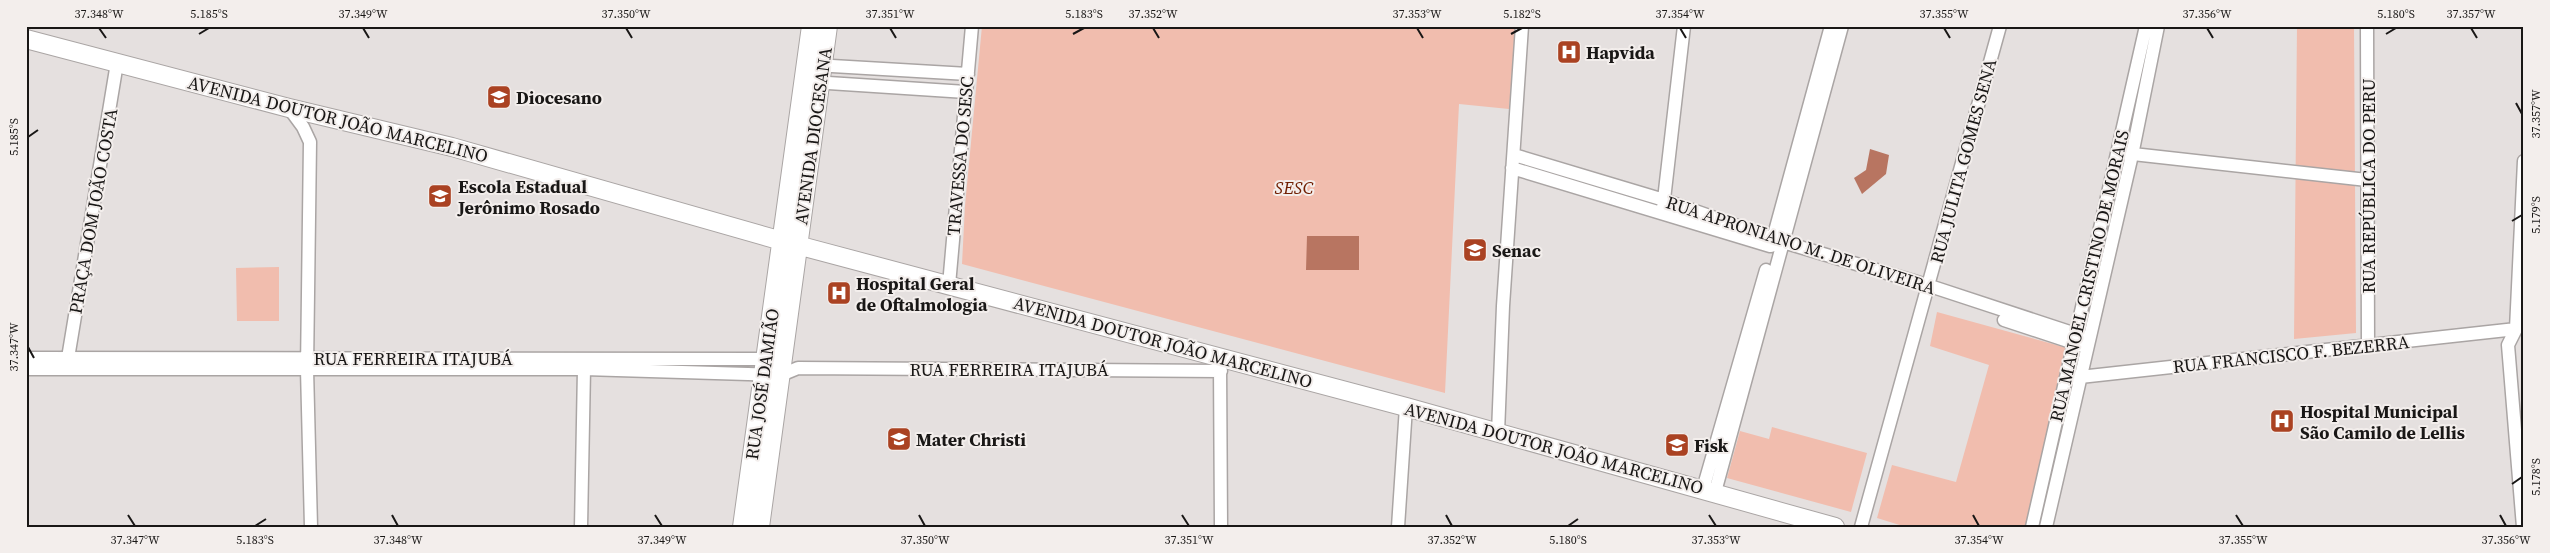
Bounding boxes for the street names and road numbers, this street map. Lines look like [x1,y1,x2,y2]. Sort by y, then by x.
street label: AVENIDA DIOCESANA [788,46,838,226]
street label: RUA JULITA GOMES SENA [1924,56,2002,266]
street label: AVENIDA DOUTOR JOÃO MARCELINO [185,70,491,168]
street label: TRAVESSA DO SESC [941,75,979,237]
street label: RUA REPÚBLICA DO PERU [2356,79,2381,293]
street label: PRAÇA DOM JOÃO COSTA [63,106,123,316]
street label: RUA MANOEL CRISTINO DE MORAIS [2043,128,2135,424]
street label: RUA APRONIANO M. DE OLIVEIRA [1663,190,1939,300]
street label: AVENIDA DOUTOR JOÃO MARCELINO [1011,290,1315,394]
street label: RUA JOSÉ DAMIÃO [739,307,785,461]
street label: RUA FRANCISCO F. BEZERRA [2171,329,2411,379]
street label: RUA FERREIRA ITAJUBÁ [313,346,513,371]
street label: RUA FERREIRA ITAJUBÁ [909,357,1109,382]
street label: AVENIDA DOUTOR JOÃO MARCELINO [1402,396,1706,500]

